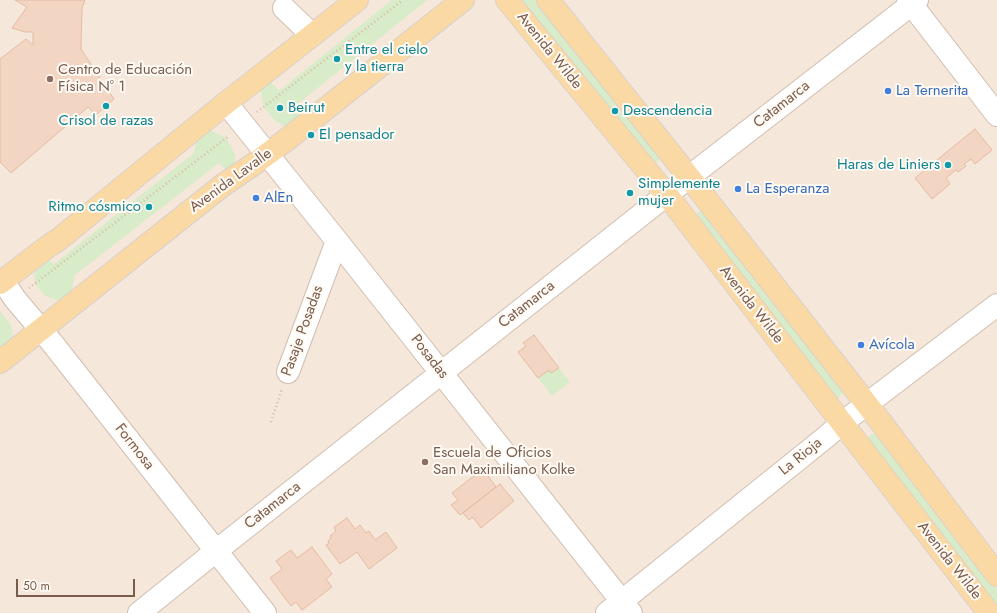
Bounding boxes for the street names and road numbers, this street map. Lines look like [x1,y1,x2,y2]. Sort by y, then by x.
street label: Avenida Wilde [513,9,585,93]
street label: Catamarca [750,77,814,133]
street label: Avenida Lavalle [186,145,276,217]
street label: Avenida Wilde [715,263,787,347]
street label: Catamarca [495,277,559,333]
street label: Pasaje Posadas [278,283,328,379]
street label: Posadas [406,331,452,383]
street label: Formosa [110,420,158,474]
street label: La Rioja [776,434,826,480]
street label: Catamarca [241,478,305,534]
street label: Avenida Wilde [913,519,985,603]

